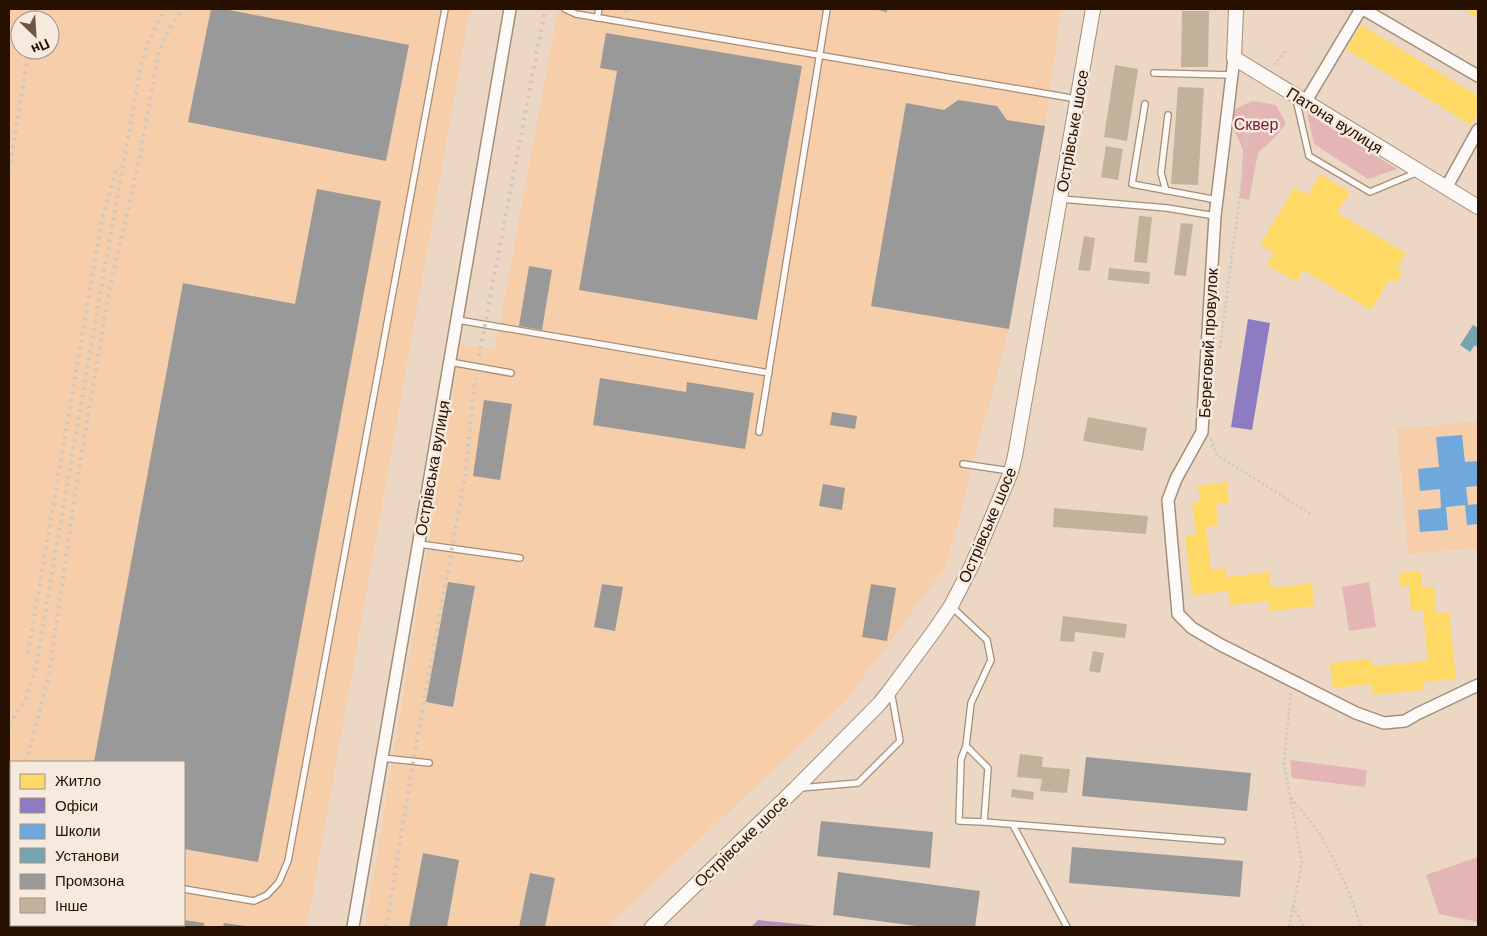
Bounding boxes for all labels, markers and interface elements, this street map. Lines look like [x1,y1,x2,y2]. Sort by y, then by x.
north arrow [10,10,60,60]
text: Пн [28,35,53,59]
street label: Острівське шосе [1051,68,1094,194]
street label: Патона вулиця [1283,82,1387,158]
park label: Сквер [1234,114,1278,135]
street label: Береговий провулок [1194,267,1223,418]
street label: Острівська вулиця [410,399,455,538]
street label: Острівське шосе [954,464,1021,586]
legend [10,761,185,926]
text: Житло [55,771,101,791]
street label: Острівське шосе [690,791,793,892]
text: Офіси [55,796,98,816]
text: Школи [55,821,101,841]
text: Установи [55,846,119,866]
text: Промзона [55,871,125,891]
text: Інше [55,896,88,916]

